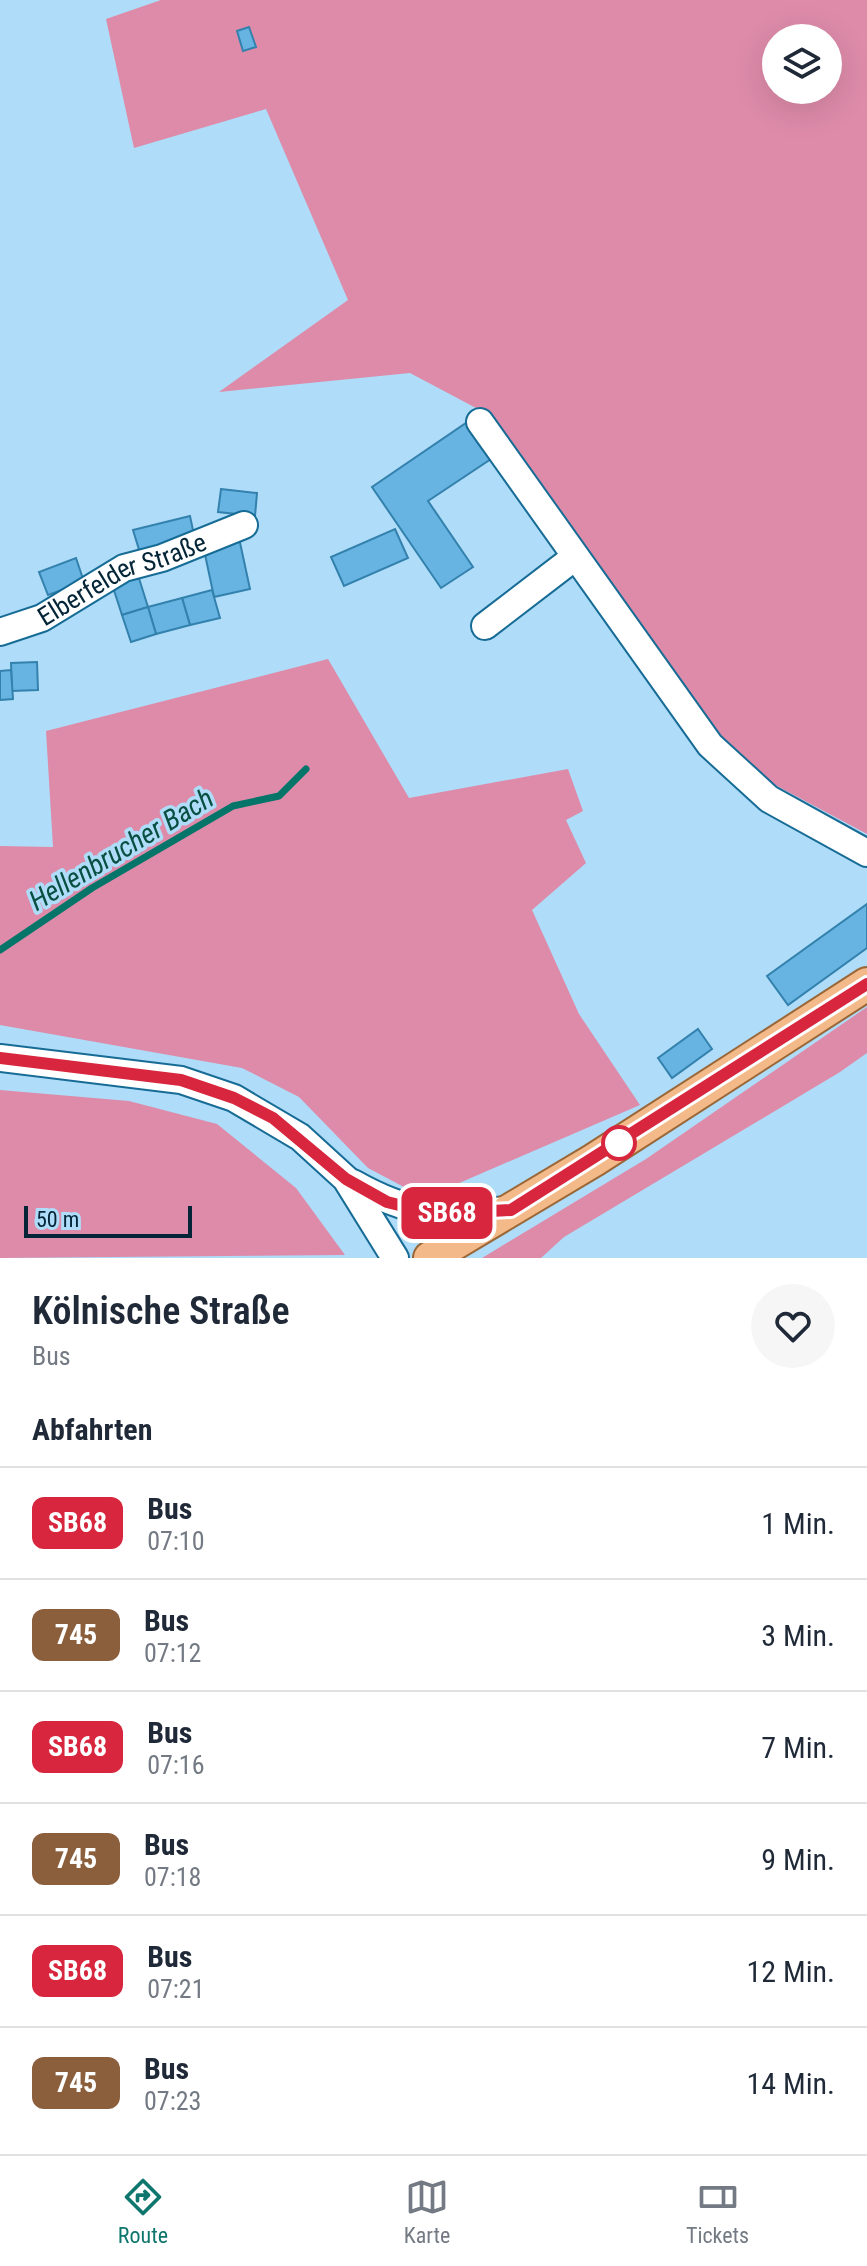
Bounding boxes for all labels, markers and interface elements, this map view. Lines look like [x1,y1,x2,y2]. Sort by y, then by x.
map controls [762,24,842,104]
button: layers [762,24,842,104]
street label: Elberfelder Straße [32,527,211,632]
water label: Hellenbrucher Bach [23,781,219,917]
unlabelled marker [602,1126,636,1160]
line badge: SB68 [391,1187,503,1239]
text: SB68 [417,1196,477,1229]
scale bar [24,1202,192,1238]
text: 50 m [36,1207,79,1232]
button: heart [751,1284,835,1368]
text: Kölnische Straße [32,1289,290,1333]
text: Bus [32,1341,71,1371]
text: Abfahrten [32,1412,152,1447]
text: Bus [147,1491,192,1526]
text: SB68 [48,1506,107,1539]
text: 1 Min. [761,1506,835,1541]
text: 07:10 [147,1526,205,1556]
text: Bus [144,1603,189,1638]
text: 745 [55,1618,97,1651]
text: 3 Min. [761,1618,835,1653]
text: 07:12 [144,1638,201,1668]
text: Bus [147,1715,192,1750]
text: SB68 [48,1730,107,1763]
text: 7 Min. [761,1730,835,1765]
text: 07:16 [147,1750,205,1780]
text: Bus [144,1827,189,1862]
text: 745 [55,1842,97,1875]
text: 9 Min. [761,1842,835,1877]
text: 07:18 [144,1862,201,1892]
text: Bus [147,1939,192,1974]
text: SB68 [48,1954,107,1987]
text: 12 Min. [747,1954,835,1989]
text: 07:21 [147,1974,205,2004]
text: Bus [144,2051,189,2086]
text: 745 [55,2066,97,2099]
text: 14 Min. [747,2066,835,2101]
text: 07:23 [144,2086,201,2116]
tab: Route [118,2175,168,2248]
tab: Karte [404,2175,450,2248]
tab: Tickets [686,2175,749,2248]

